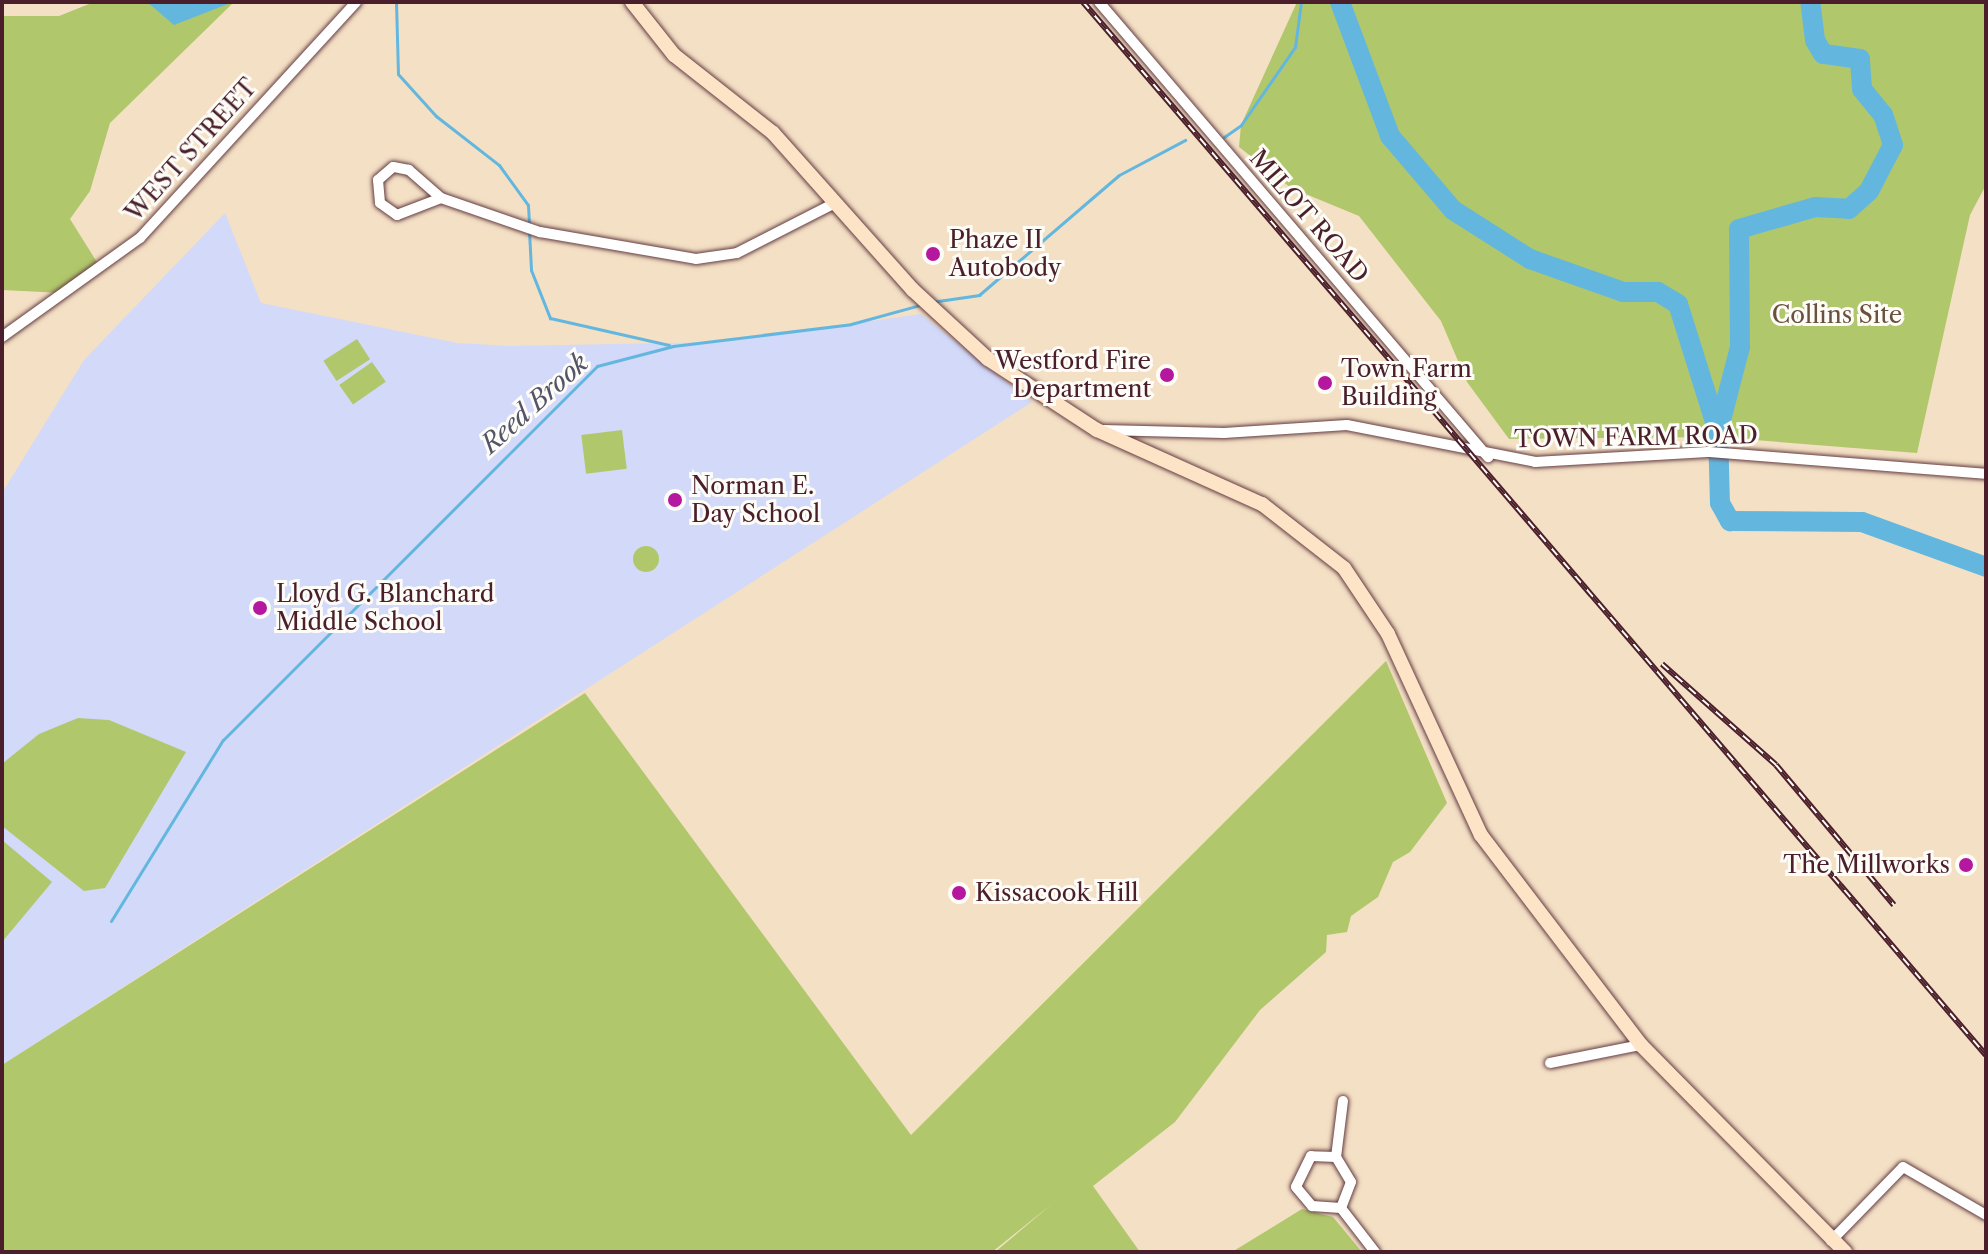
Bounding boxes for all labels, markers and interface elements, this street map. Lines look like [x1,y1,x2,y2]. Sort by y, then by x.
street label: WEST STREET [119,73,263,227]
street label: MILOT ROAD [1243,144,1375,288]
place label: Phaze II Autobody [949,226,1061,282]
marker: Phaze II Autobody [924,245,942,263]
park label: Collins Site [1772,301,1902,329]
place label: Westford Fire Department [995,347,1151,403]
water label: Reed Brook [475,348,595,460]
place label: Town Farm Building [1341,355,1472,411]
marker: Westford Fire Department [1158,366,1176,384]
marker: Town Farm Building [1316,374,1334,392]
street label: TOWN FARM ROAD [1514,420,1758,454]
place label: Norman E. Day School [691,472,821,528]
marker: Norman E. Day School [666,491,684,509]
place label: Lloyd G. Blanchard Middle School [276,580,494,636]
marker: Lloyd G. Blanchard Middle School [251,599,269,617]
place label: The Millworks [1783,851,1950,879]
marker: The Millworks [1957,856,1975,874]
place label: Kissacook Hill [975,879,1139,907]
marker: Kissacook Hill [950,884,968,902]

